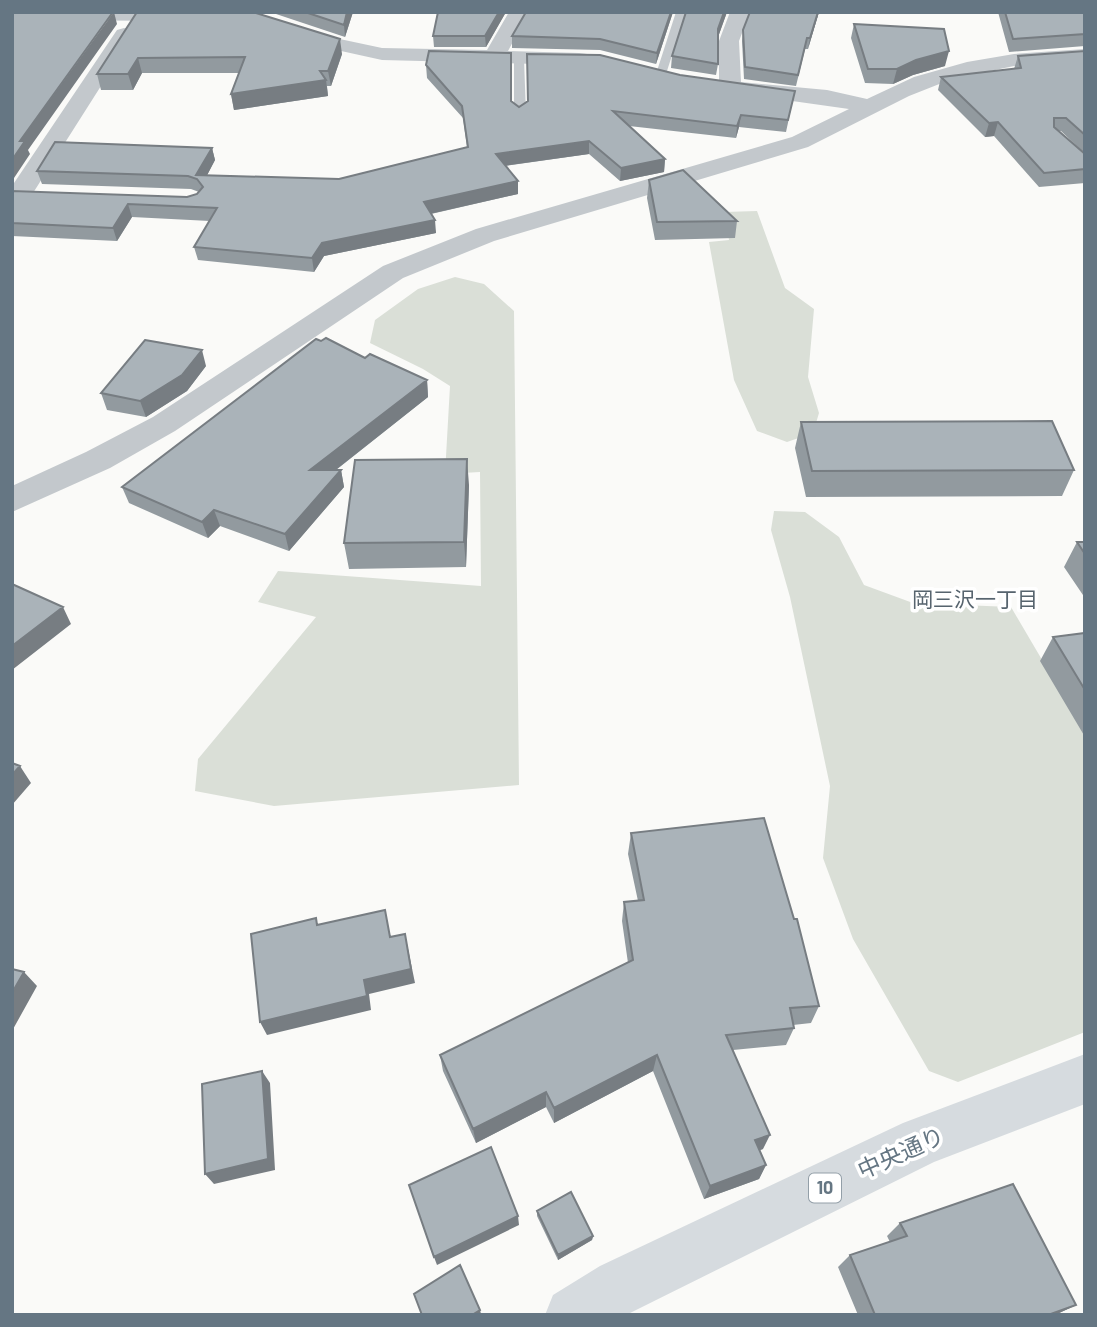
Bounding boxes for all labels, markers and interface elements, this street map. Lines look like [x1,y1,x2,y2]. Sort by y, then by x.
district label: 岡三沢一丁目 [912,586,1038,611]
street label: 中央通り [853,1121,948,1184]
road number: 10 [809,1174,841,1203]

